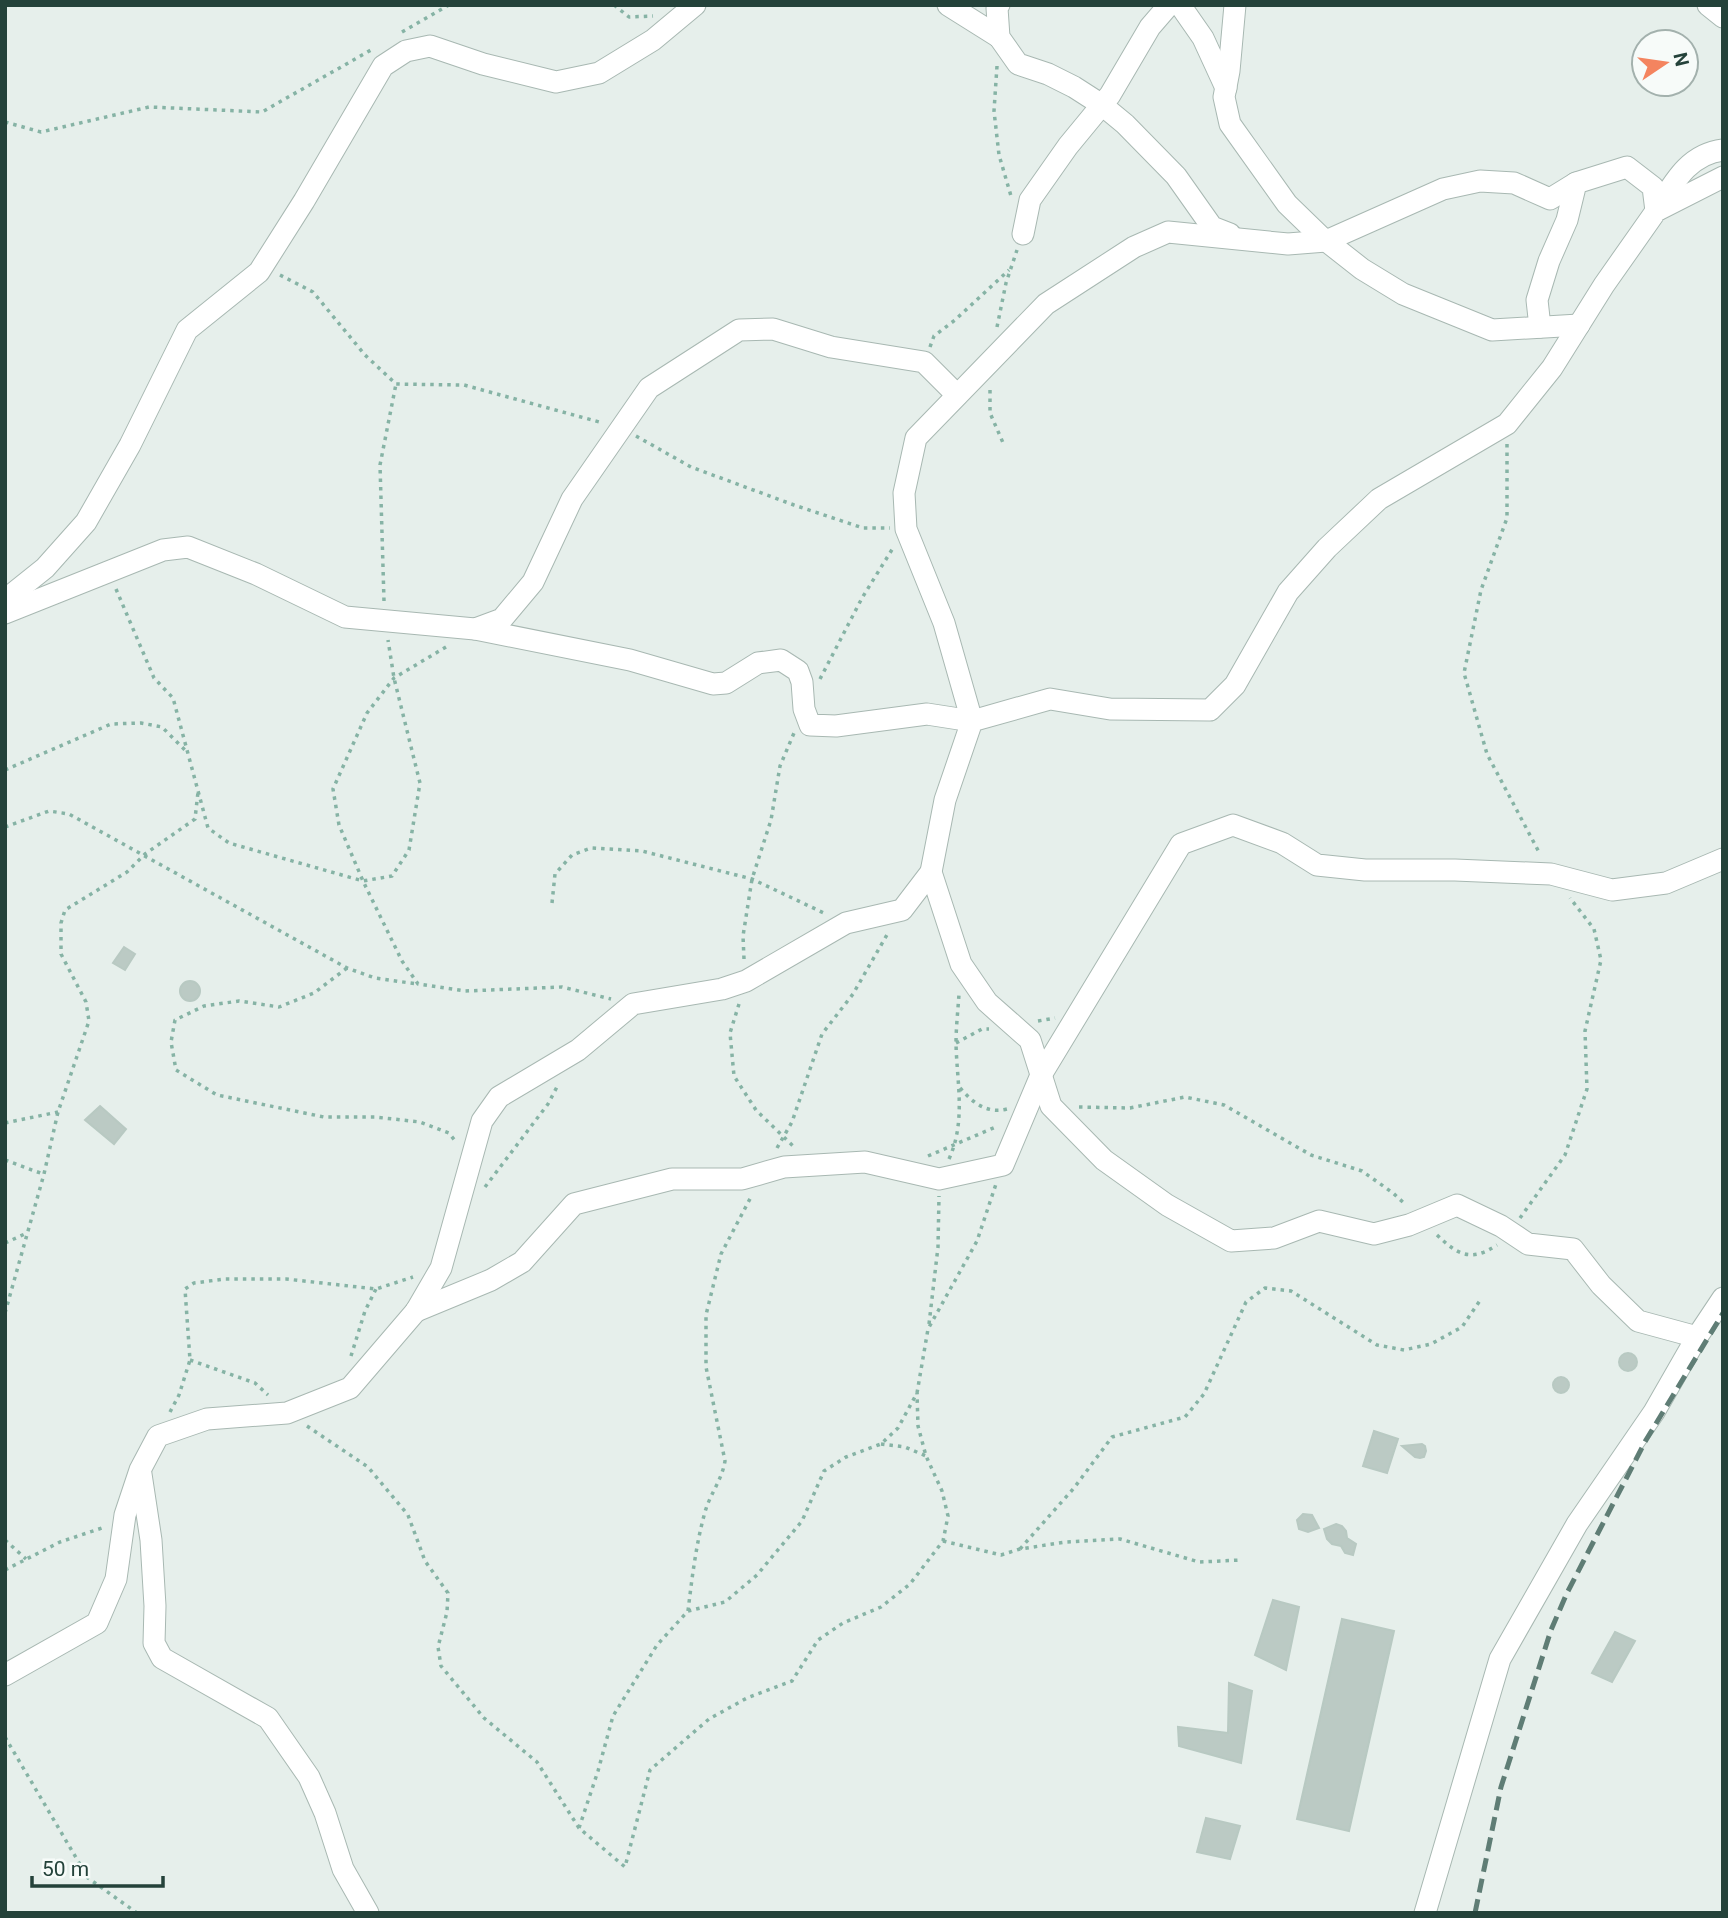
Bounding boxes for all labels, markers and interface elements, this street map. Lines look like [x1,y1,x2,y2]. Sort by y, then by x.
north arrow [1630,28,1700,98]
text: N [1668,50,1694,68]
scale bar [32,1844,163,1888]
text: 50 m [42,1857,89,1881]

